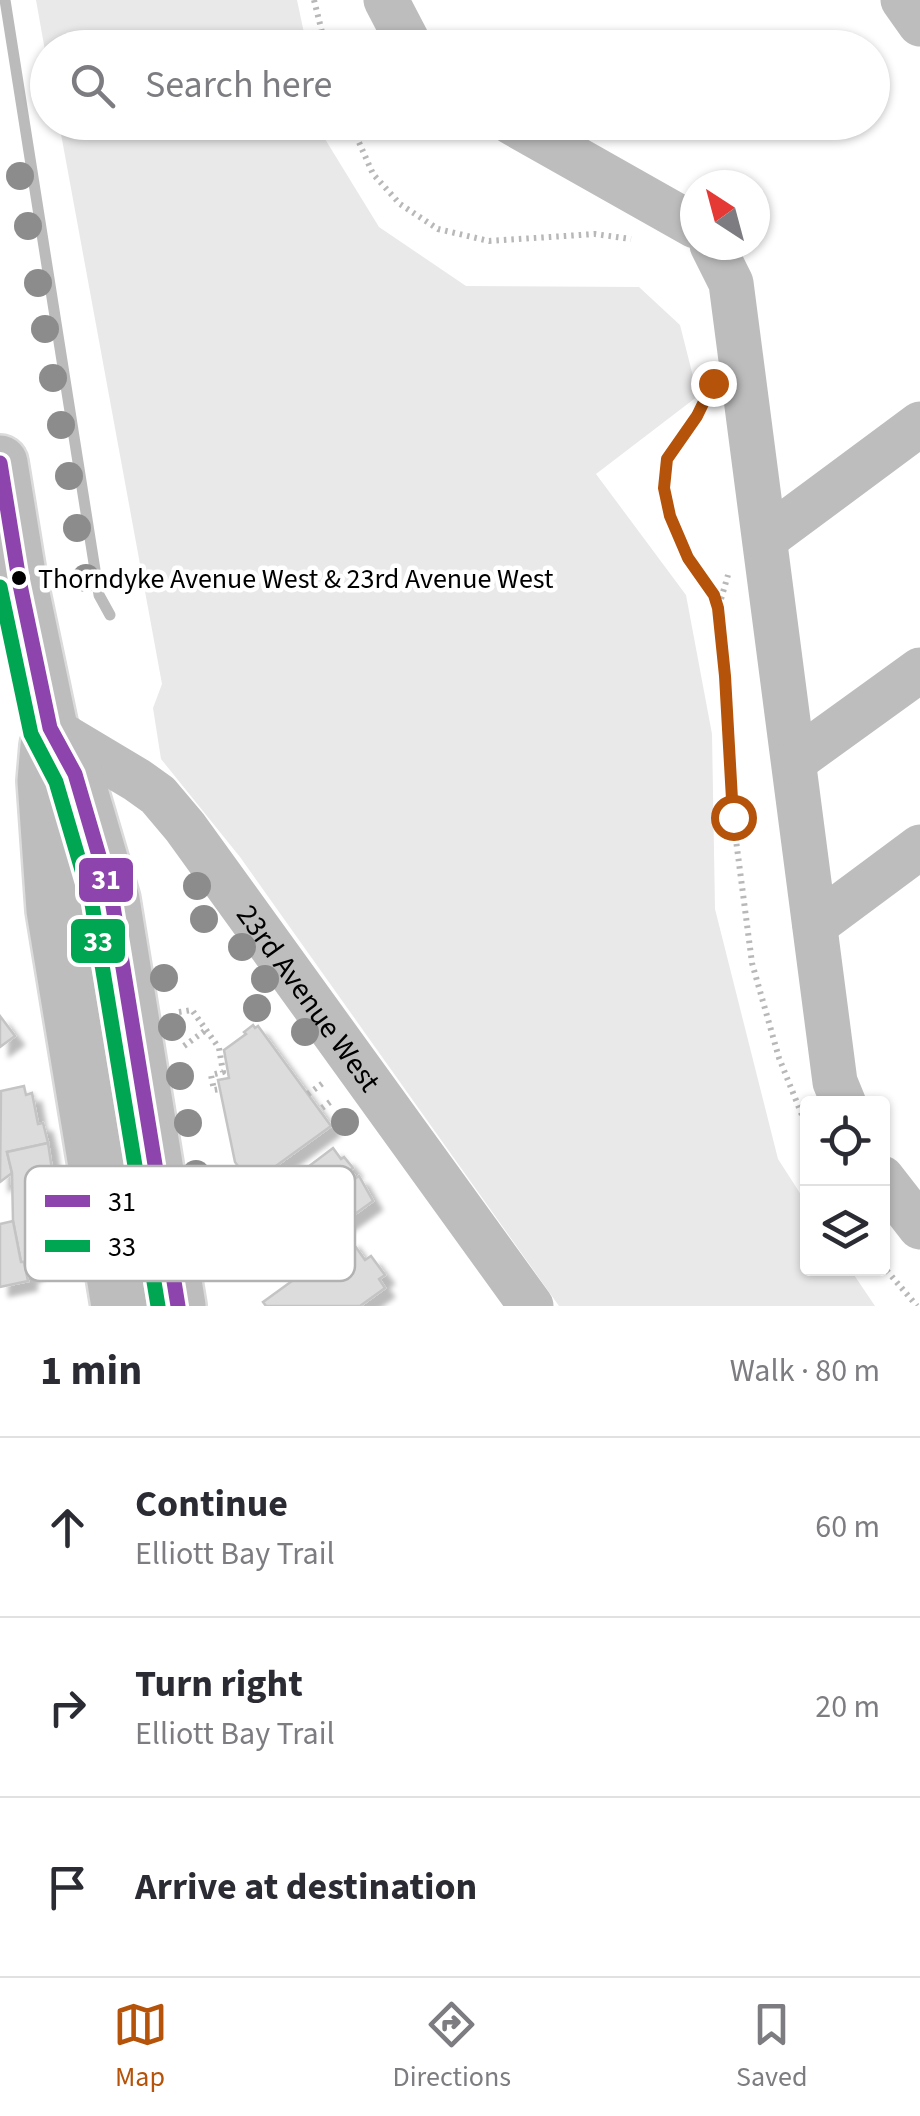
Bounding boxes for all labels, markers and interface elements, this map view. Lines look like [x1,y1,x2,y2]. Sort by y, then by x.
search box [30,30,890,140]
icon: search [65,58,120,113]
text: Search here [145,58,332,112]
north arrow [680,170,770,260]
route end [691,361,737,407]
place label: Thorndyke Avenue West & 23rd Avenue West [38,559,554,599]
marker: Thorndyke Avenue West & 23rd Avenue West [9,568,29,588]
route start [711,795,757,841]
line badge: 31 [77,856,135,904]
text: 31 [91,860,121,900]
street label: 23rd Avenue West [226,896,390,1101]
line badge: 33 [69,917,127,965]
text: 33 [83,922,113,962]
map controls [800,1096,890,1276]
button: locate [800,1096,890,1186]
legend [25,1166,355,1281]
text: 31 [108,1182,136,1222]
button: layers [800,1186,890,1276]
text: 33 [108,1227,136,1267]
text: 1 min [40,1341,142,1401]
text: Walk · 80 m [730,1348,880,1394]
text: Continue [135,1477,288,1531]
icon: ahead [40,1500,95,1555]
text: 60 m [815,1504,880,1550]
text: Elliott Bay Trail [135,1531,335,1577]
text: Turn right [135,1657,303,1711]
icon: right [40,1680,95,1735]
text: 20 m [815,1684,880,1730]
text: Elliott Bay Trail [135,1711,335,1757]
icon: arrive [40,1860,95,1915]
text: Arrive at destination [135,1860,477,1914]
tab: Map [113,1997,168,2097]
tab: Directions [393,1997,511,2097]
tab: Saved [736,1997,807,2097]

